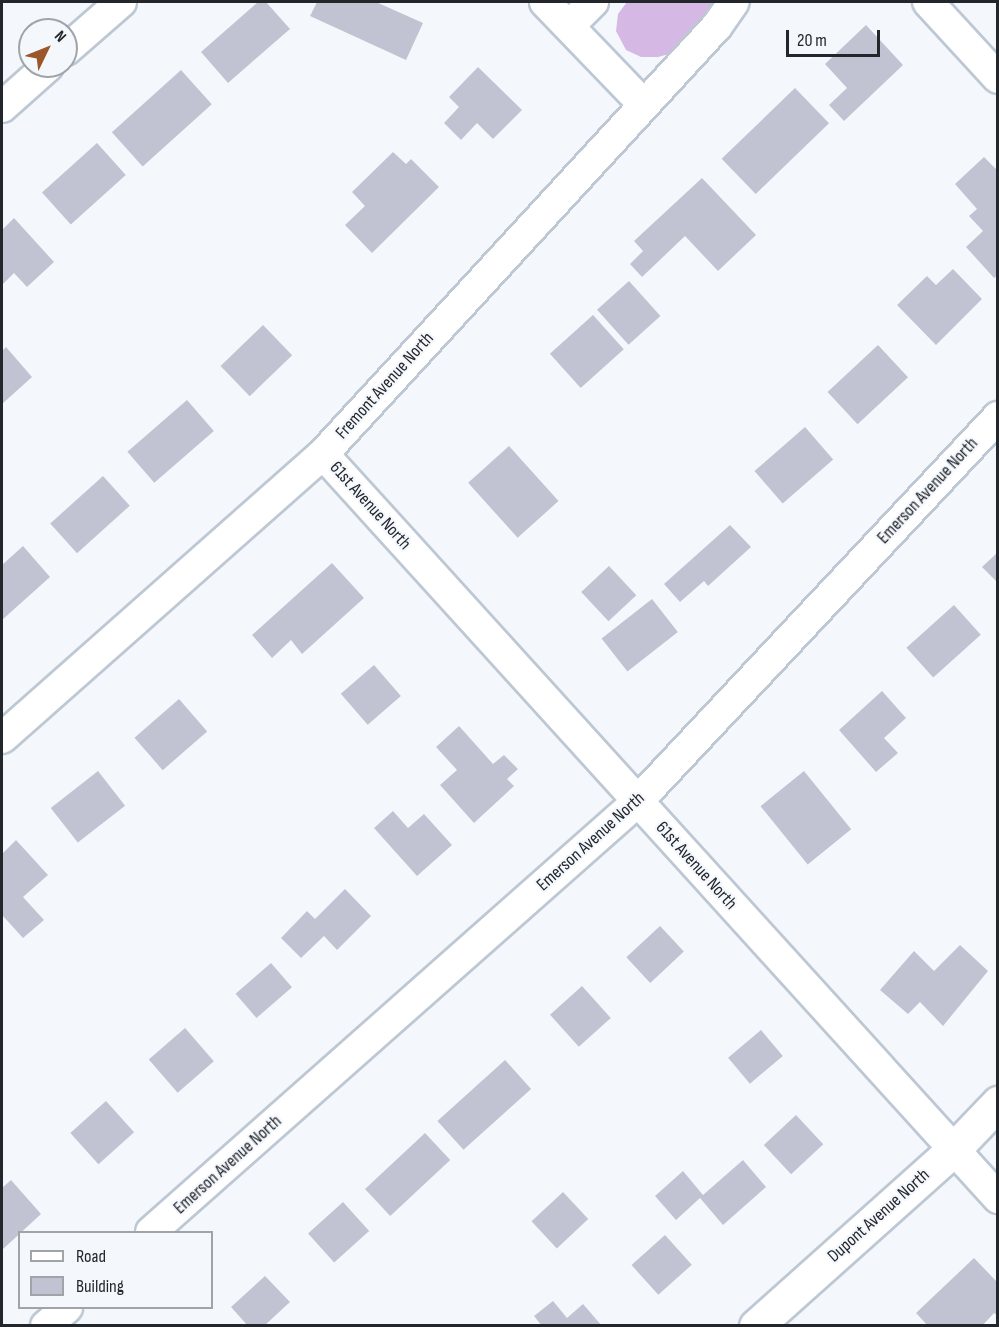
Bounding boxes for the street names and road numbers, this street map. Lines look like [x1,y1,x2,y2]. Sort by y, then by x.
street label: Fremont Avenue North [331,328,439,444]
street label: Emerson Avenue North [873,433,983,549]
street label: 61st Avenue North [325,457,415,555]
street label: Emerson Avenue North [533,788,649,896]
street label: 61st Avenue North [651,817,741,915]
street label: Emerson Avenue North [170,1111,286,1219]
street label: Dupont Avenue North [824,1165,934,1267]

